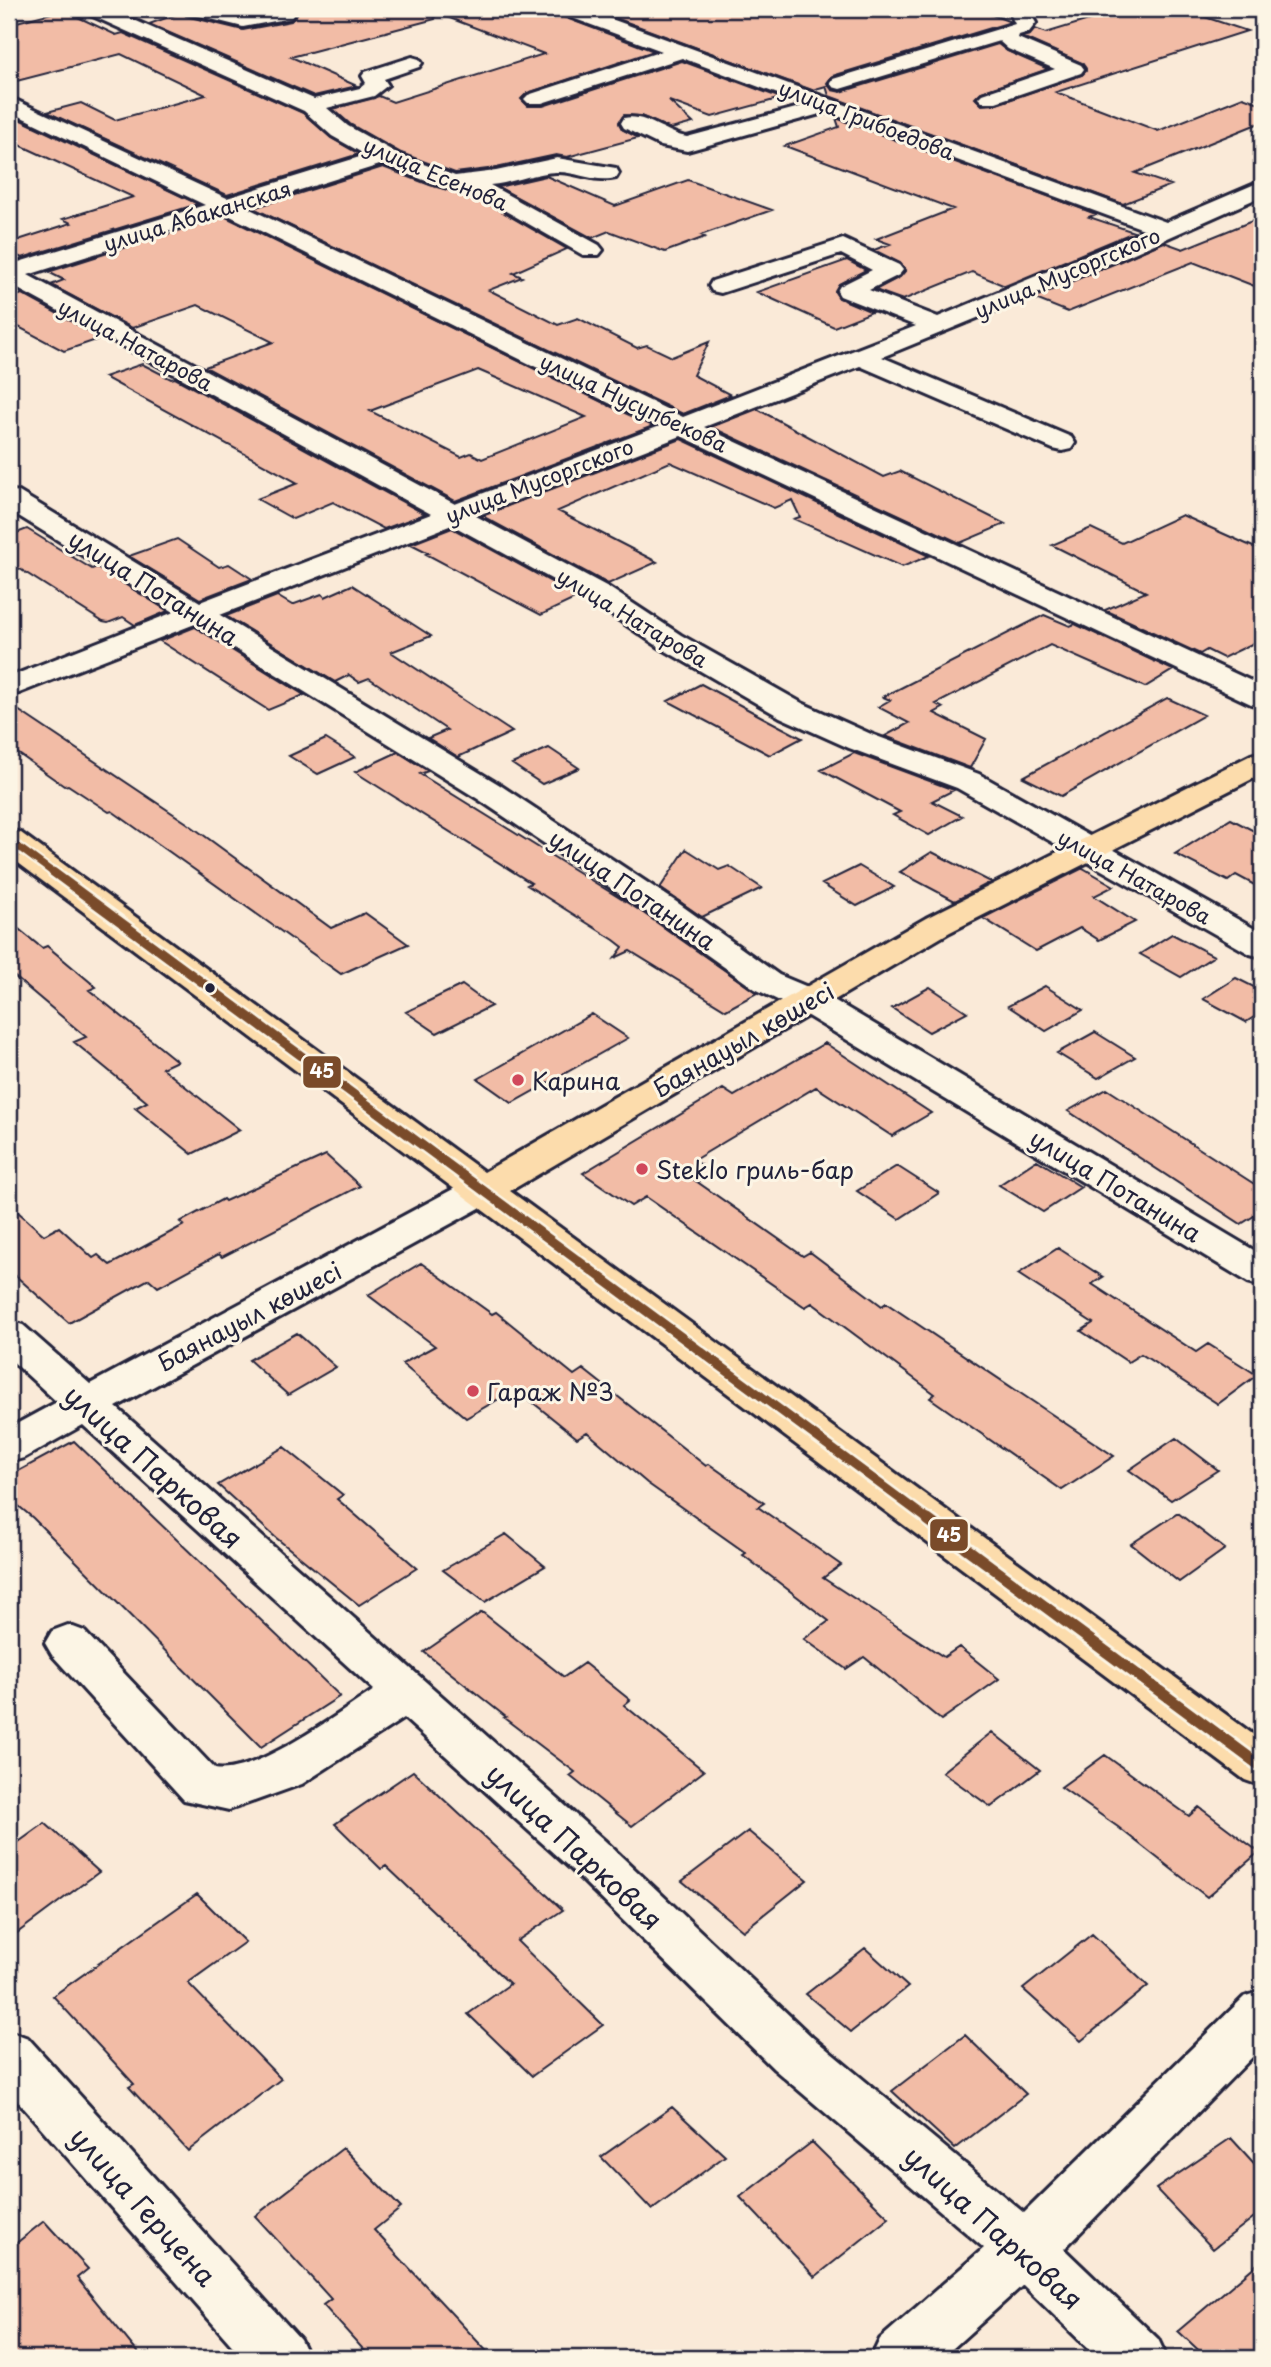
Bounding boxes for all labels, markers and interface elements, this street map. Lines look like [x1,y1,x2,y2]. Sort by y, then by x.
street label: улица Грибоедова [774,71,960,167]
street label: улица Есенова [359,128,513,218]
street label: улица Абаканская [99,171,295,259]
street label: улица Мусоргского [969,218,1165,326]
street label: улица Натарова [53,290,219,398]
street label: улица Нусупбекова [535,344,733,460]
street label: улица Мусоргского [440,429,638,531]
street label: улица Потанина [62,520,246,654]
street label: улица Натарова [551,559,715,675]
street label: улица Потанина [542,820,724,958]
street label: улица Натарова [1052,820,1218,932]
street label: Баянауыл көшесі [645,972,841,1106]
unlabelled marker [203,981,217,995]
line badge: 45 [302,1055,342,1089]
text: 45 [310,1056,334,1084]
place label: Карина [532,1062,620,1098]
marker: Карина [510,1072,526,1088]
street label: улица Потанина [1023,1120,1209,1250]
place label: Steklo гриль-бар [656,1151,854,1187]
marker: Steklo гриль-бар [634,1161,650,1177]
street label: Баянауыл көшесі [150,1252,348,1380]
place label: Гараж №3 [487,1373,614,1409]
street label: улица Парковая [55,1374,253,1558]
marker: Гараж №3 [465,1383,481,1399]
line badge: 45 [929,1518,969,1552]
text: 45 [937,1520,961,1548]
street label: улица Парковая [477,1752,673,1940]
street label: улица Герцена [60,2117,228,2296]
street label: улица Парковая [895,2135,1093,2319]

